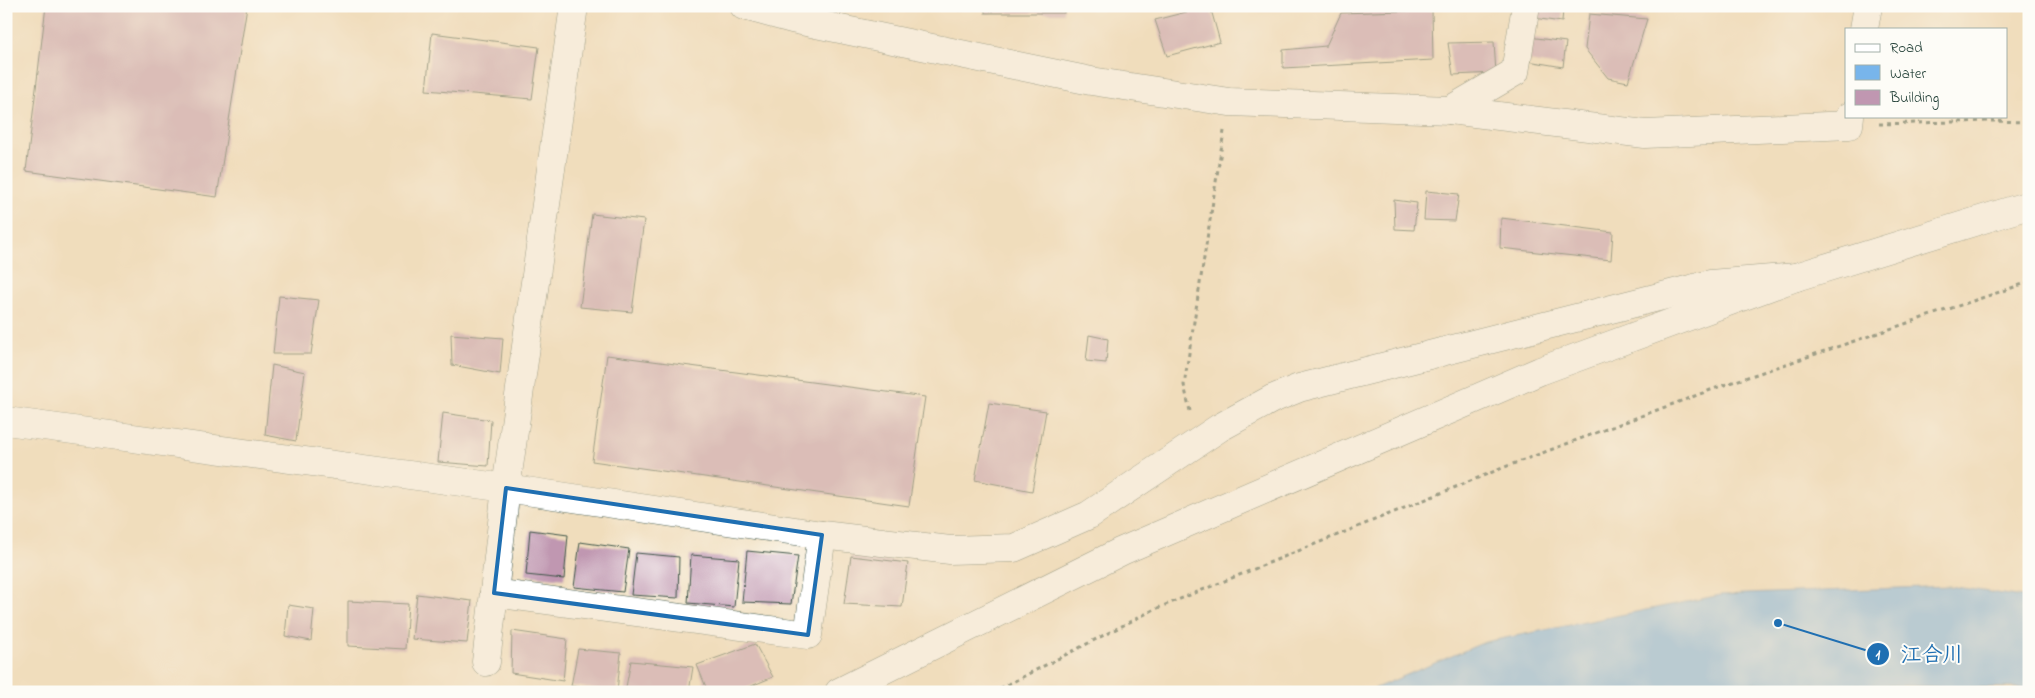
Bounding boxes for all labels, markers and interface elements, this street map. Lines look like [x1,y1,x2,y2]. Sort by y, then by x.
legend [1845,28,2008,118]
text: Road [1890,37,1923,59]
text: Water [1890,63,1926,85]
text: Building [1889,87,1939,110]
callout: 江合川 [1866,636,1974,672]
text: 江合川 [1901,641,1964,671]
text: 1 [1876,644,1881,666]

